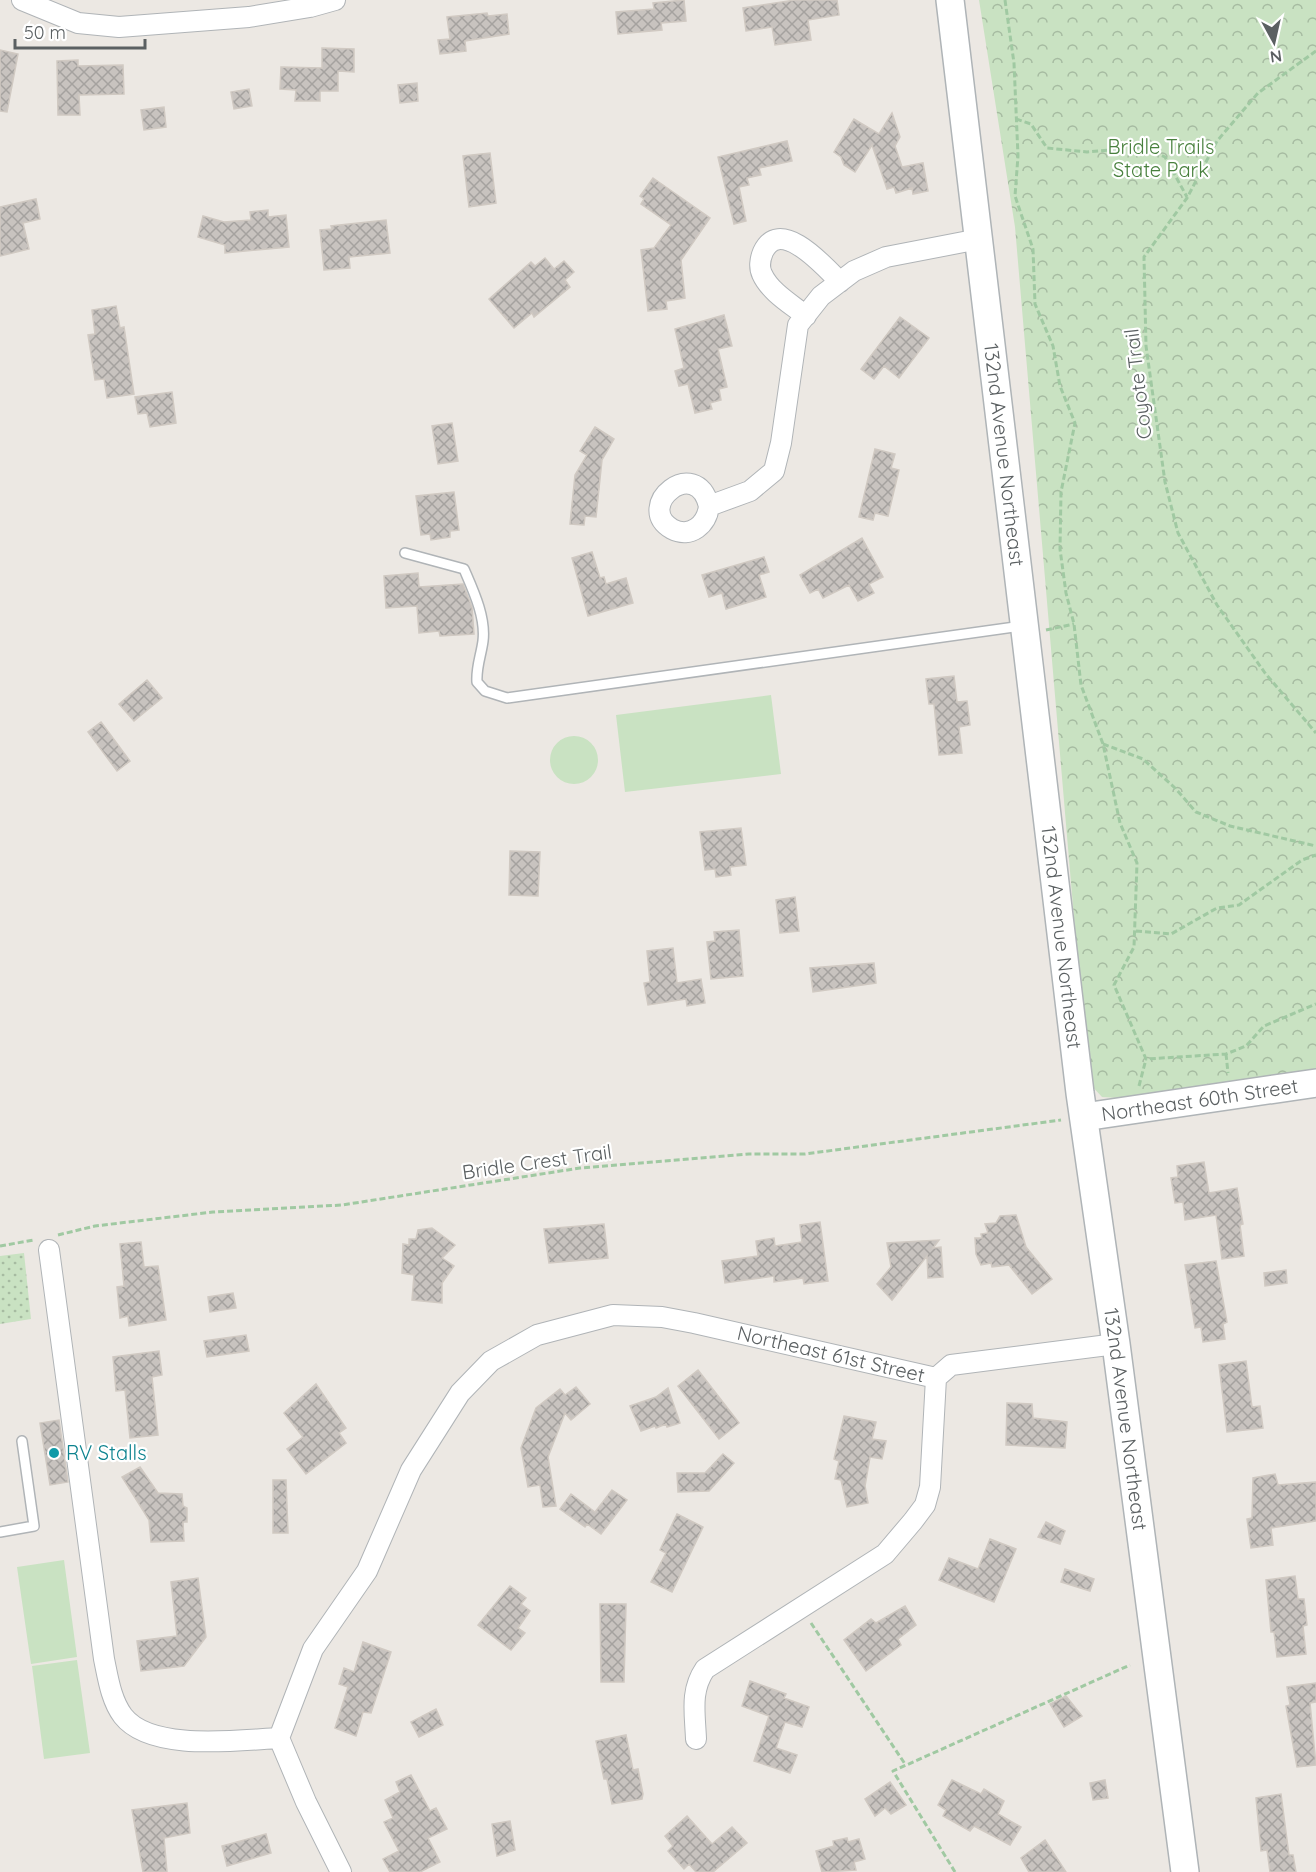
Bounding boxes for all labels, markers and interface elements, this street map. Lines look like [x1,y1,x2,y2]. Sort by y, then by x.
scale bar [15,12,146,50]
north arrow [1244,12,1304,72]
text: 50 m [24,21,66,44]
text: N [1269,46,1283,68]
park label: Bridle Trails State Park [1108,134,1215,182]
street label: Coyote Trail [1118,327,1157,441]
street label: 132nd Avenue Northeast [979,342,1030,568]
street label: 132nd Avenue Northeast [1036,825,1088,1050]
street label: Northeast 60th Street [1100,1073,1300,1126]
street label: Bridle Crest Trail [460,1139,613,1184]
street label: 132nd Avenue Northeast [1099,1306,1153,1532]
street label: Northeast 61st Street [735,1320,928,1387]
place label: RV Stalls [66,1440,147,1465]
marker: RV Stalls [47,1446,61,1460]

